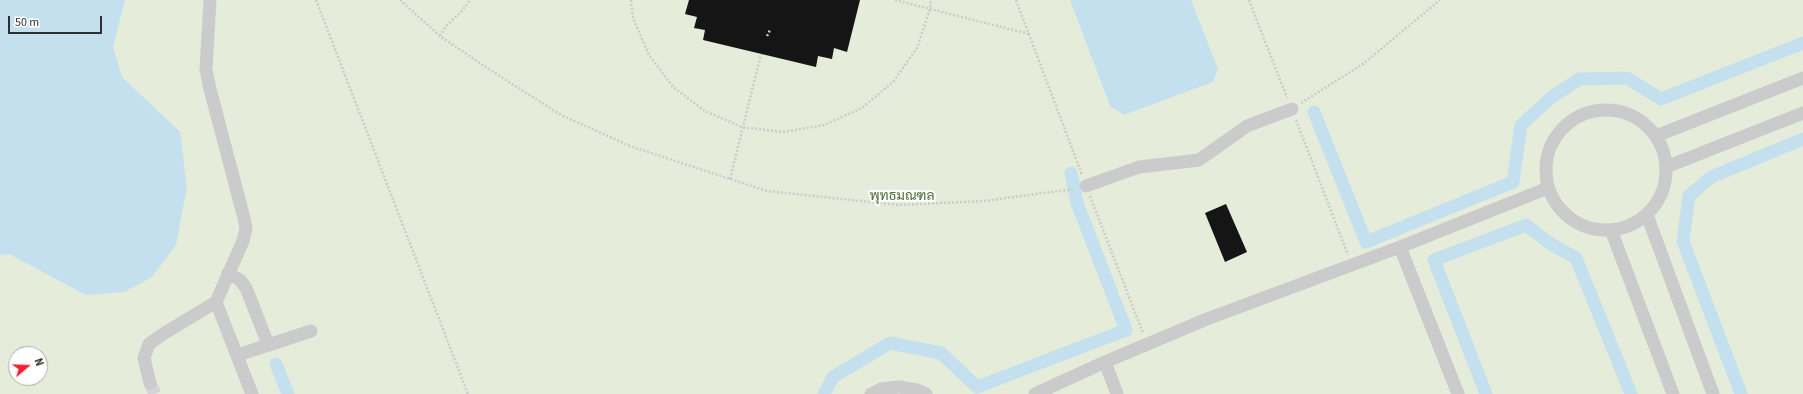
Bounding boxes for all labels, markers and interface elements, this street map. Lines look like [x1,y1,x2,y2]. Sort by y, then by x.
scale bar [10,8,104,34]
text: 50 m [15,14,39,31]
park label: พุทธมณฑล [869,189,935,205]
north arrow [8,346,48,386]
text: N [31,356,47,368]

